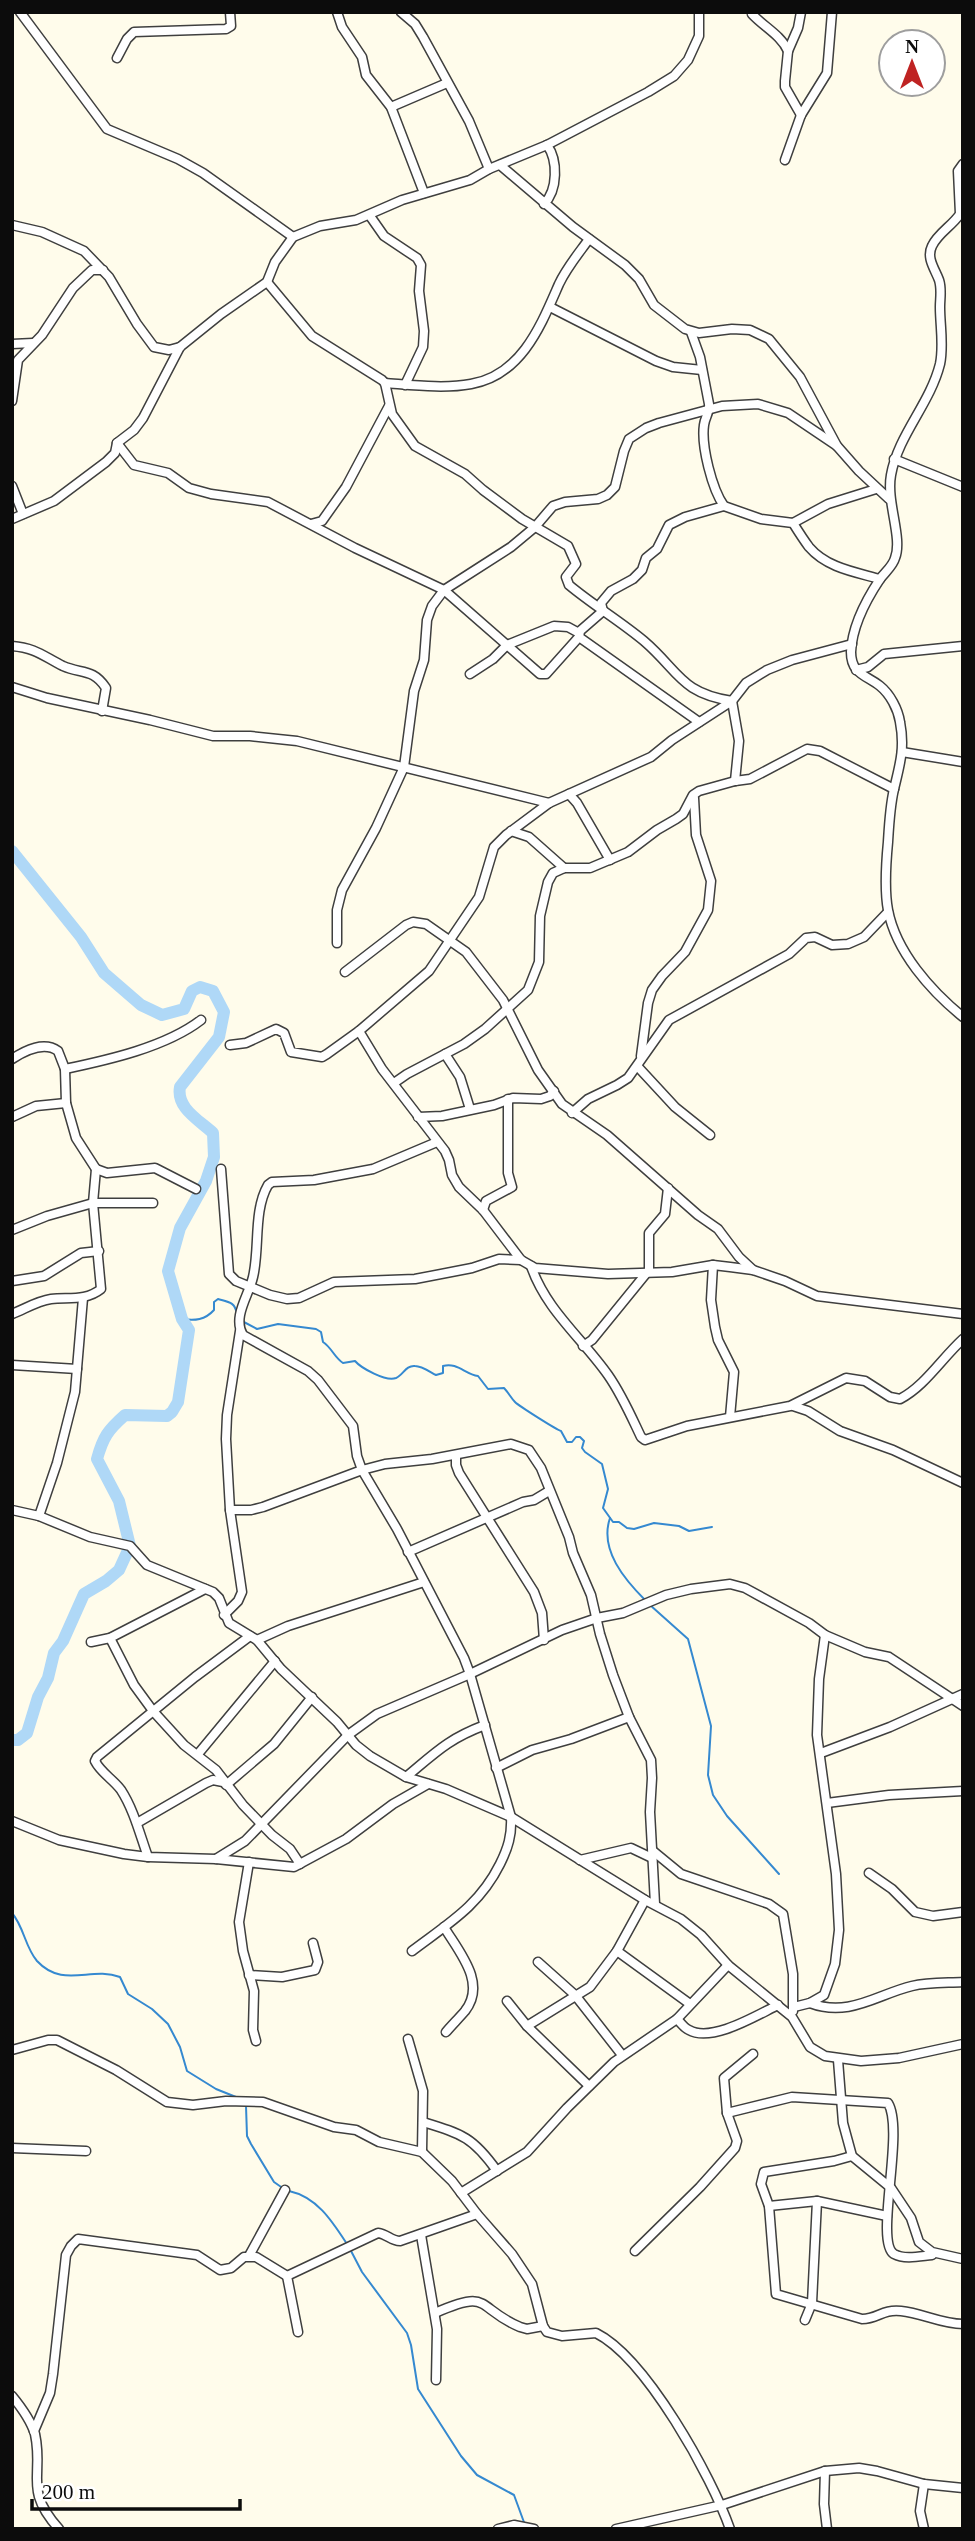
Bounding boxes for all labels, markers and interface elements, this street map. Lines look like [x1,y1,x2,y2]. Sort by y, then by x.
north arrow [877,28,947,98]
text: N [905,36,919,57]
scale bar [32,2468,240,2512]
text: 200 m [42,2480,95,2504]

